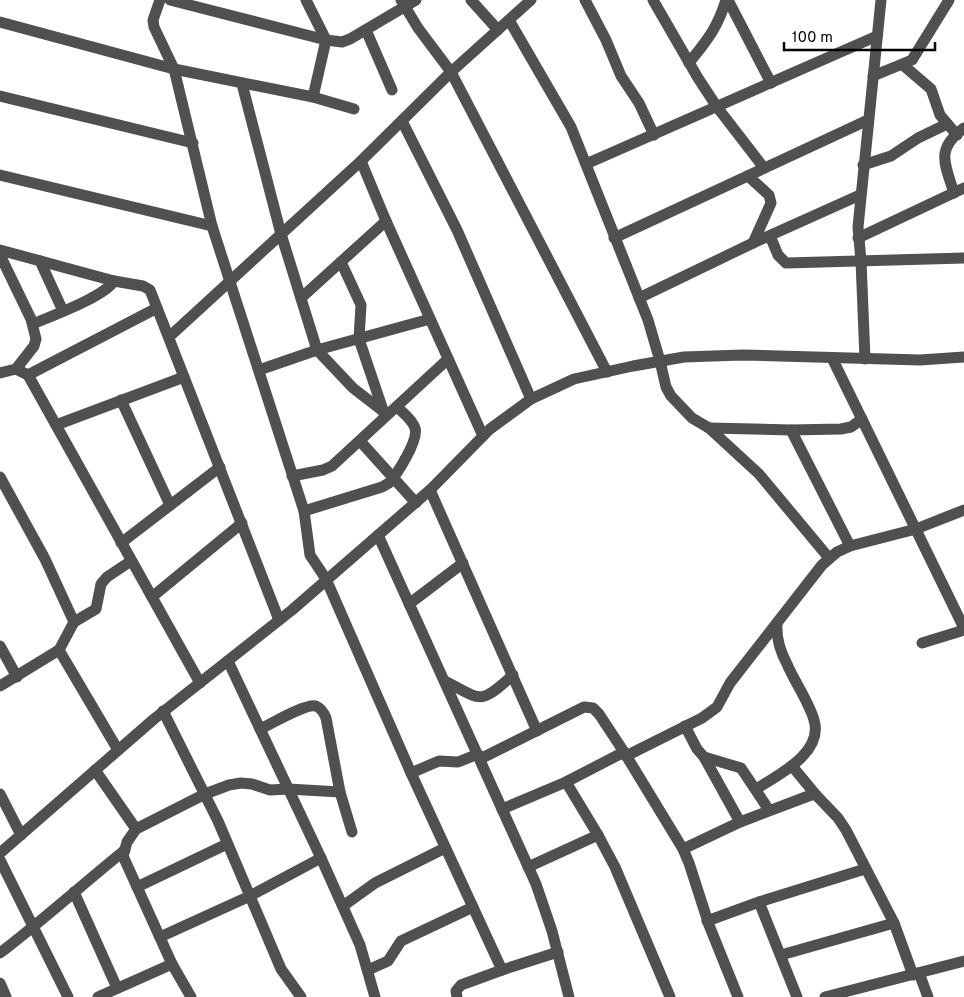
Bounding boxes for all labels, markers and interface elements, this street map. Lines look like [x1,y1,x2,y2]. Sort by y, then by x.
scale bar [784,20,935,52]
text: 100 m [792,29,833,48]

